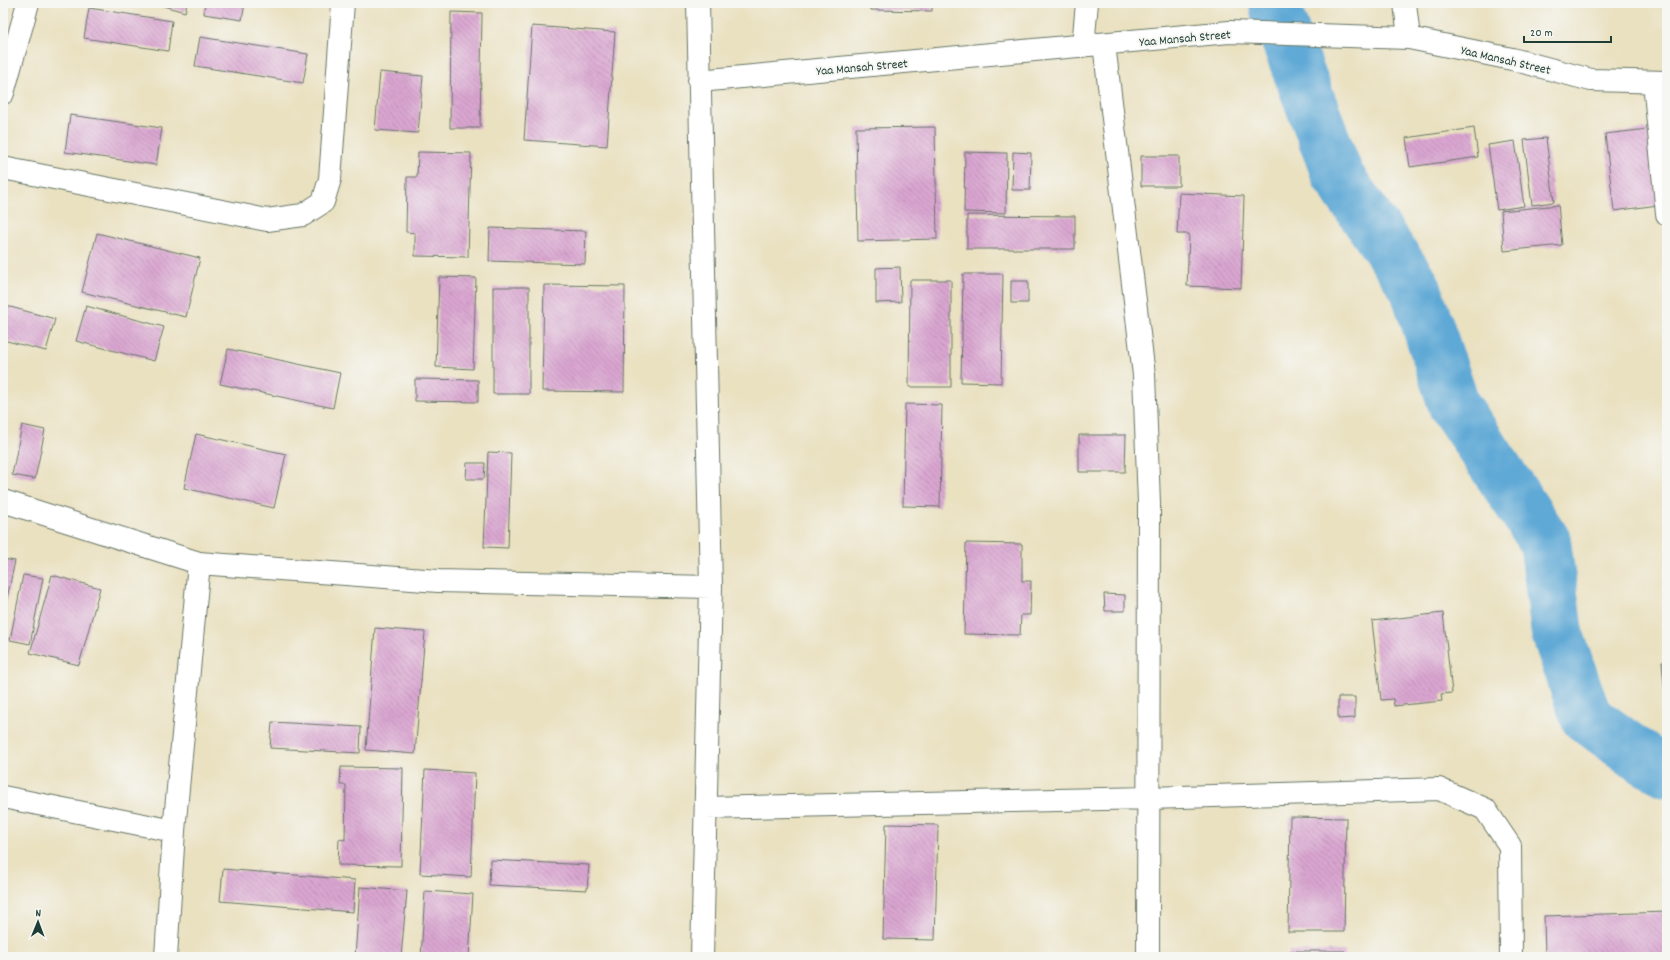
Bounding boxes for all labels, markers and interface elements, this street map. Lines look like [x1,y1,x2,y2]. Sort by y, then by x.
scale bar [1524,18,1611,44]
text: 20 m [1530,25,1553,42]
street label: Yaa Mansah Street [1139,26,1232,53]
street label: Yaa Mansah Street [1459,42,1552,81]
street label: Yaa Mansah Street [816,55,909,82]
north arrow [18,902,58,942]
text: N [35,906,42,922]

